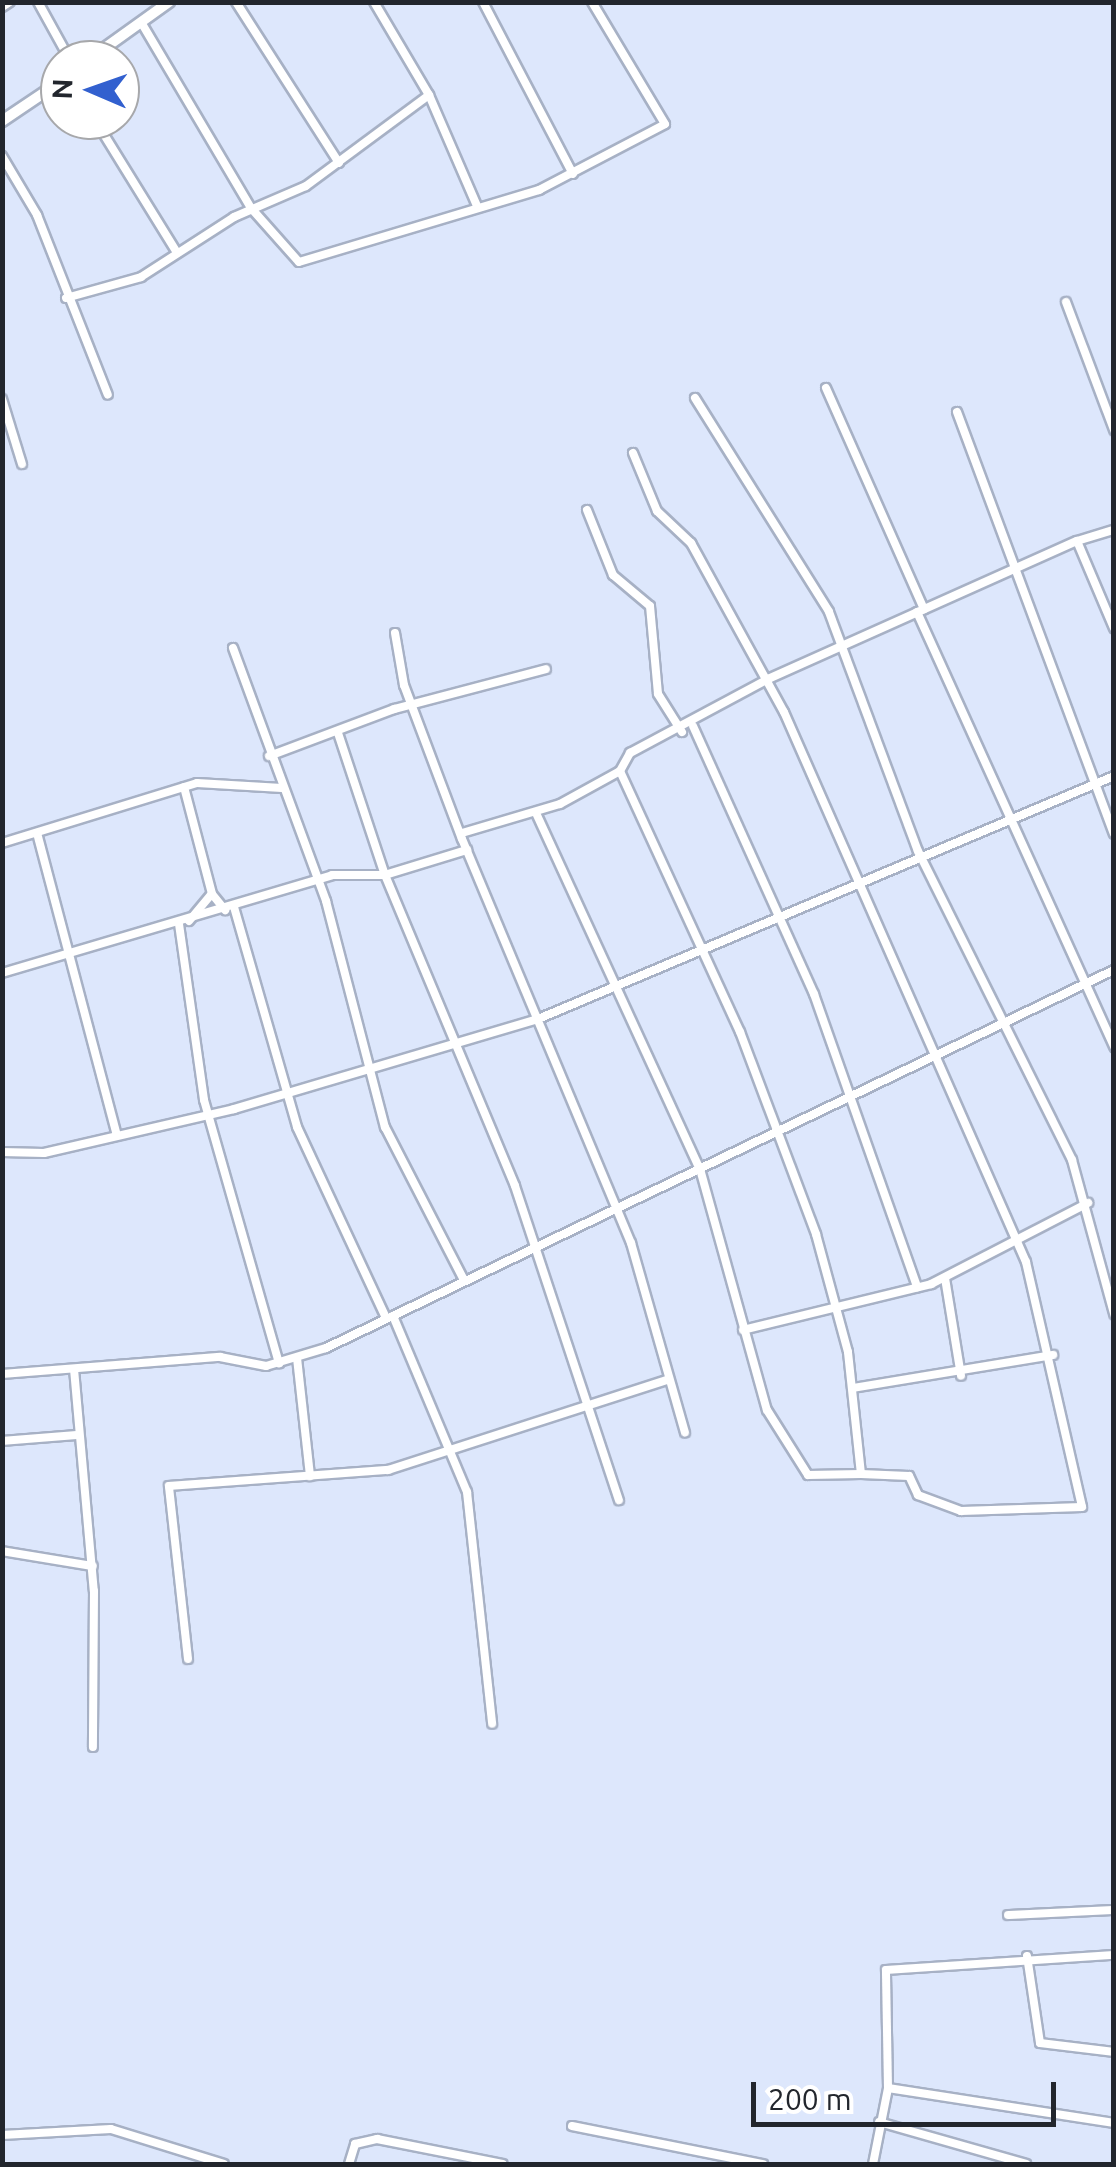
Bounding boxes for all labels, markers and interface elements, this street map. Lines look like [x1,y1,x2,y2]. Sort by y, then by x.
north arrow [40,40,140,140]
text: N [46,78,77,100]
scale bar [756,2062,1061,2124]
text: 200 m [768,2082,852,2116]

